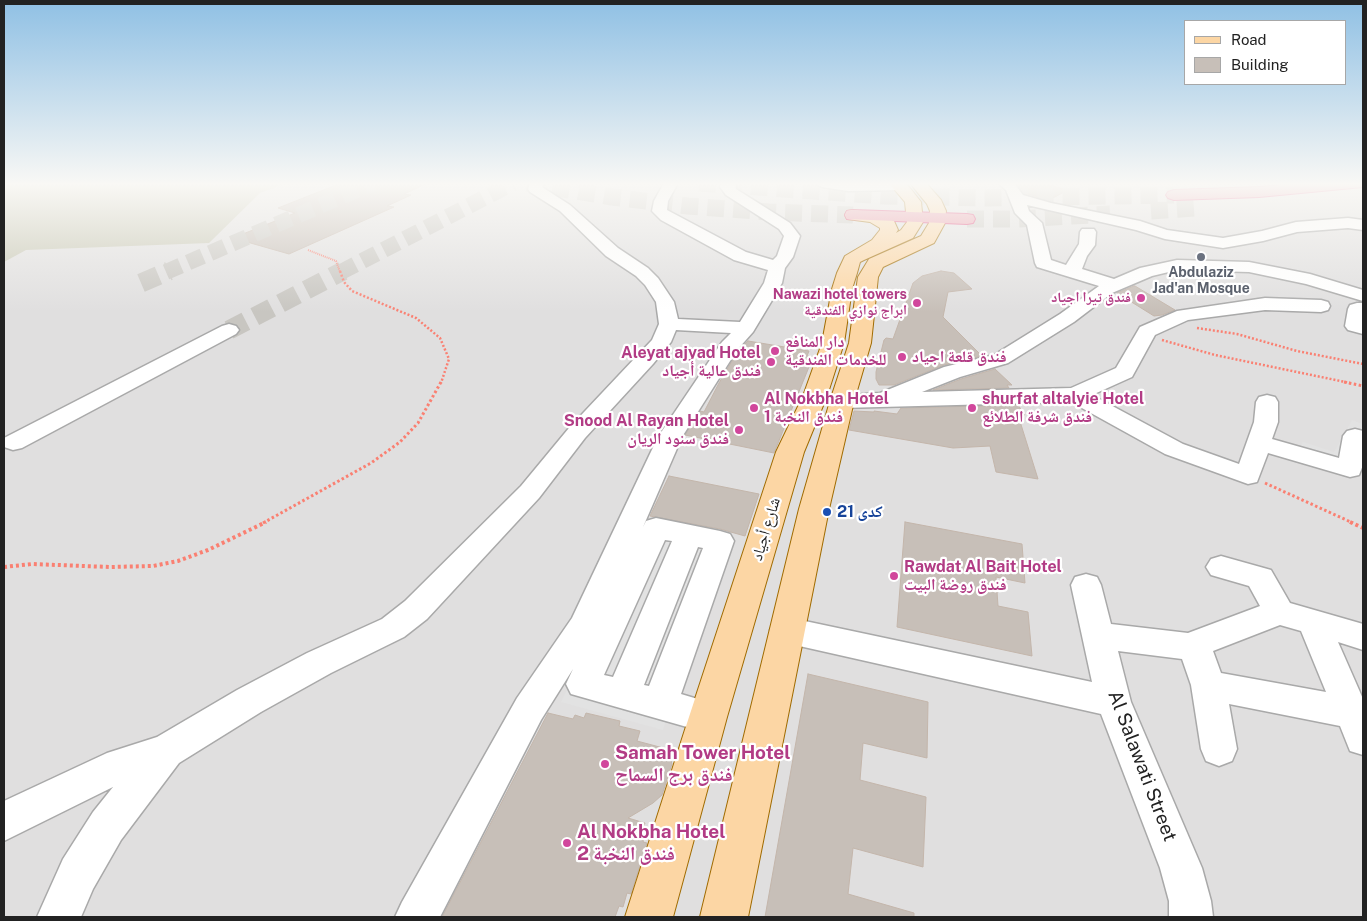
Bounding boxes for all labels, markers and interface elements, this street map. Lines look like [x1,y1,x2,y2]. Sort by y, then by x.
legend [1184,20,1347,85]
text: Road [1231,31,1267,48]
text: Building [1231,56,1289,73]
marker: Abdulaziz Jad'an Mosque [1195,251,1207,263]
place label: Abdulaziz Jad'an Mosque [1152,265,1250,298]
place label: Nawazi hotel towers ابراج نوازي الفندقية [773,287,907,320]
place label: فندق تيرا اجياد [1051,290,1131,306]
marker: فندق تيرا اجياد [1135,292,1147,304]
marker: Nawazi hotel towers ابراج نوازي الفندقية [911,297,923,309]
place label: دار المنافع للخدمات الفندقية [785,332,886,370]
place label: Aleyat ajyad Hotel فندق عالية أجياد [621,343,761,381]
marker: دار المنافع للخدمات الفندقية [769,345,781,357]
place label: فندق قلعة اجياد [912,347,1007,367]
marker: فندق قلعة اجياد [896,351,908,363]
marker: Aleyat ajyad Hotel فندق عالية أجياد [765,356,777,368]
place label: Al Nokbha Hotel 1 فندق النخبة [764,389,889,427]
place label: shurfat altalyie Hotel فندق شرفة الطلائع [982,389,1144,427]
marker: Al Nokbha Hotel 1 فندق النخبة [748,402,760,414]
marker: shurfat altalyie Hotel فندق شرفة الطلائع [966,402,978,414]
place label: Snood Al Rayan Hotel فندق سنود الريان [564,411,729,449]
marker: Snood Al Rayan Hotel فندق سنود الريان [733,424,745,436]
street label: شارع أجياد [747,495,785,563]
place label: كدى 21 [837,502,883,522]
marker: كدى 21 [821,506,833,518]
place label: Rawdat Al Bait Hotel فندق روضة البيت [904,557,1062,595]
marker: Rawdat Al Bait Hotel فندق روضة البيت [888,570,900,582]
street label: Al Salawati Street [1103,687,1181,845]
place label: Samah Tower Hotel فندق برج السماح [615,742,791,786]
marker: Samah Tower Hotel فندق برج السماح [599,758,611,770]
place label: Al Nokbha Hotel 2 فندق النخبة [577,821,725,865]
marker: Al Nokbha Hotel 2 فندق النخبة [561,837,573,849]

